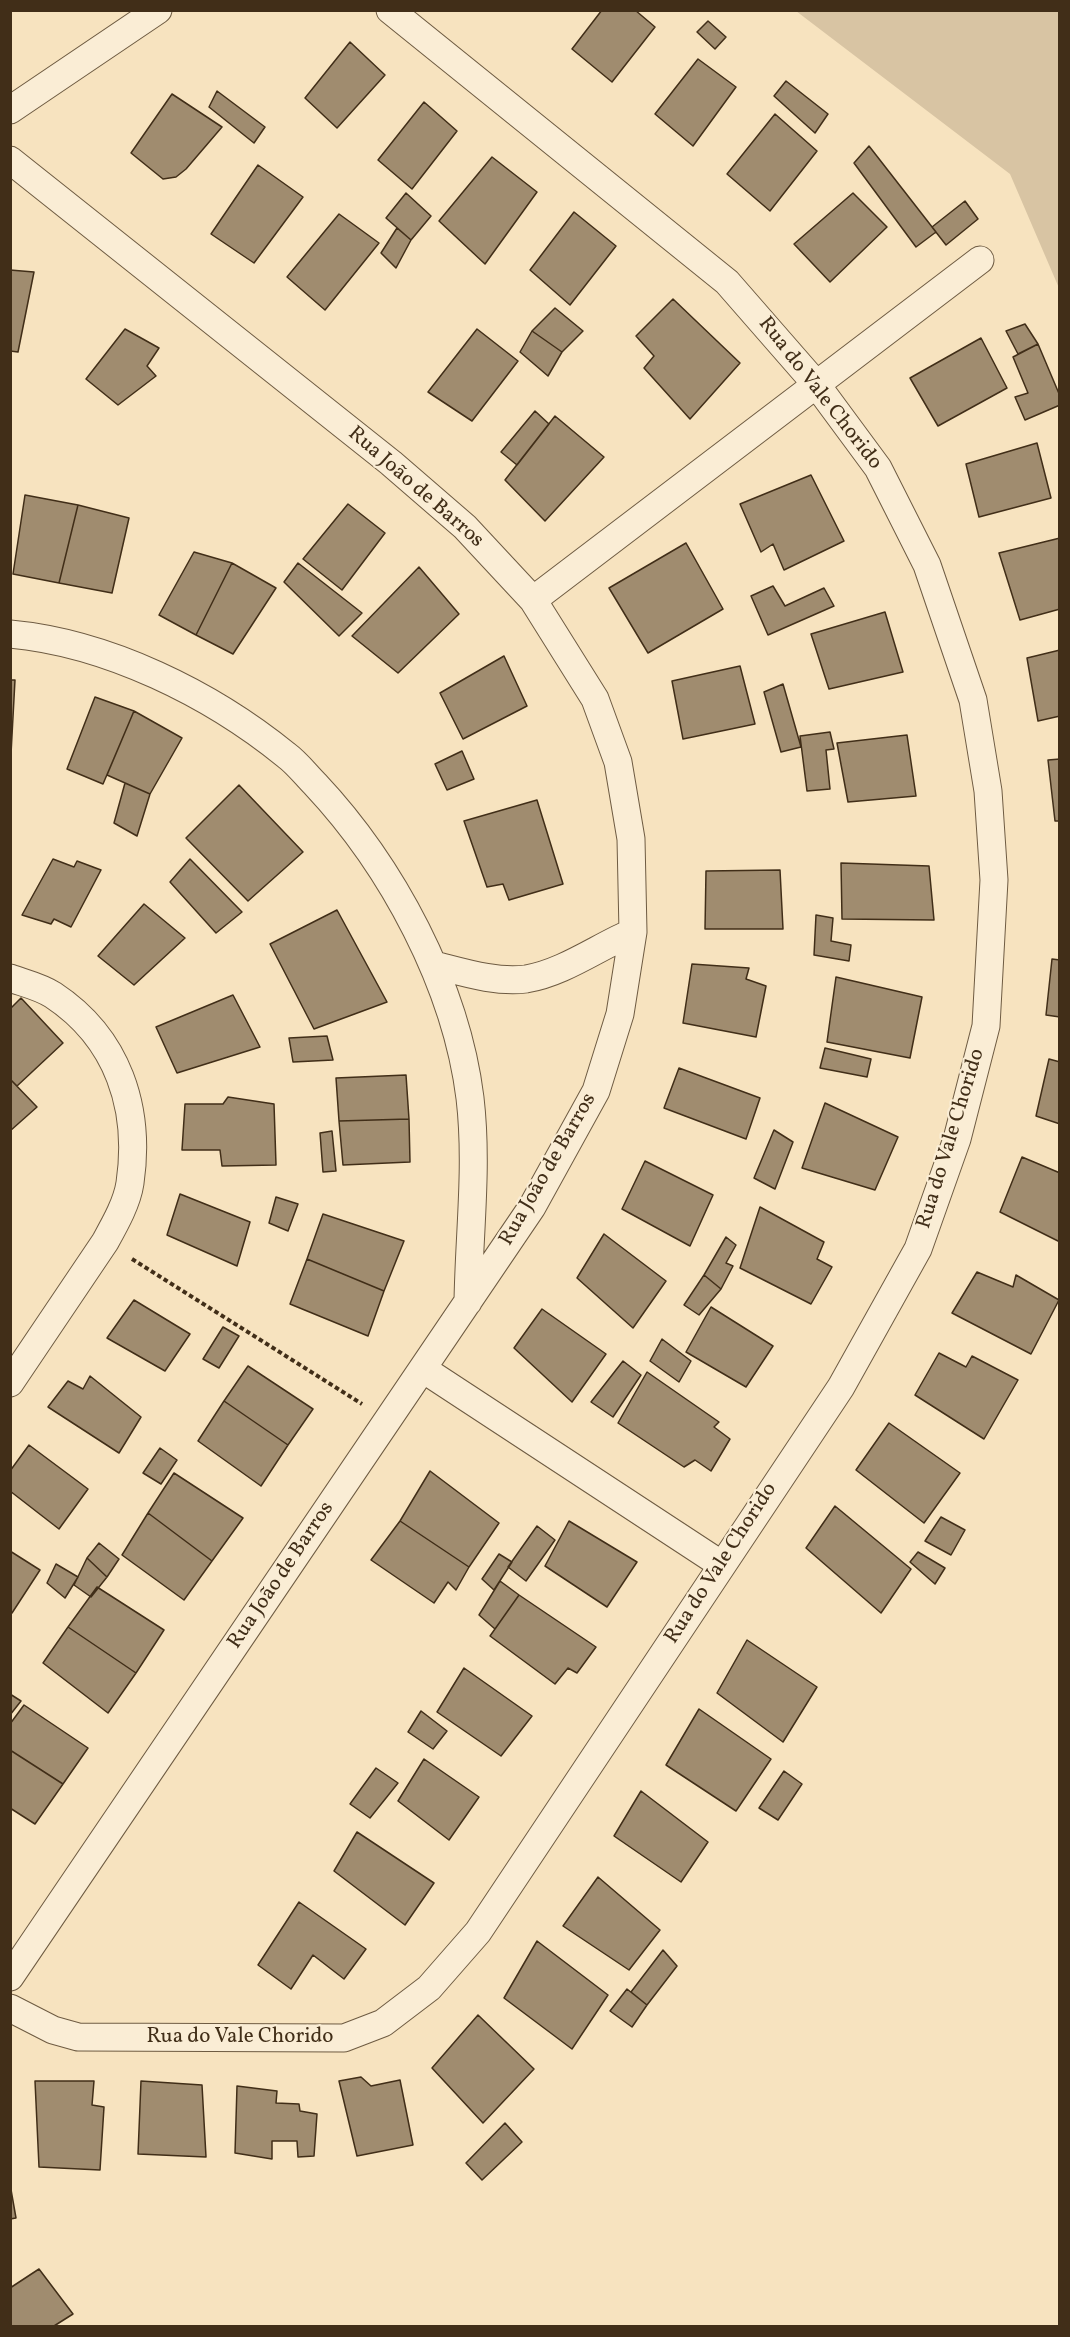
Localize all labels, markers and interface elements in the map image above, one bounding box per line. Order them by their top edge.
street label: Rua do Vale Chorido [751,313,887,475]
street label: Rua João de Barros [342,422,488,554]
street label: Rua do Vale Chorido [913,1046,991,1232]
street label: Rua João de Barros [495,1089,603,1251]
street label: Rua do Vale Chorido [661,1479,783,1649]
street label: Rua João de Barros [223,1498,341,1654]
street label: Rua do Vale Chorido [146,2025,334,2051]

